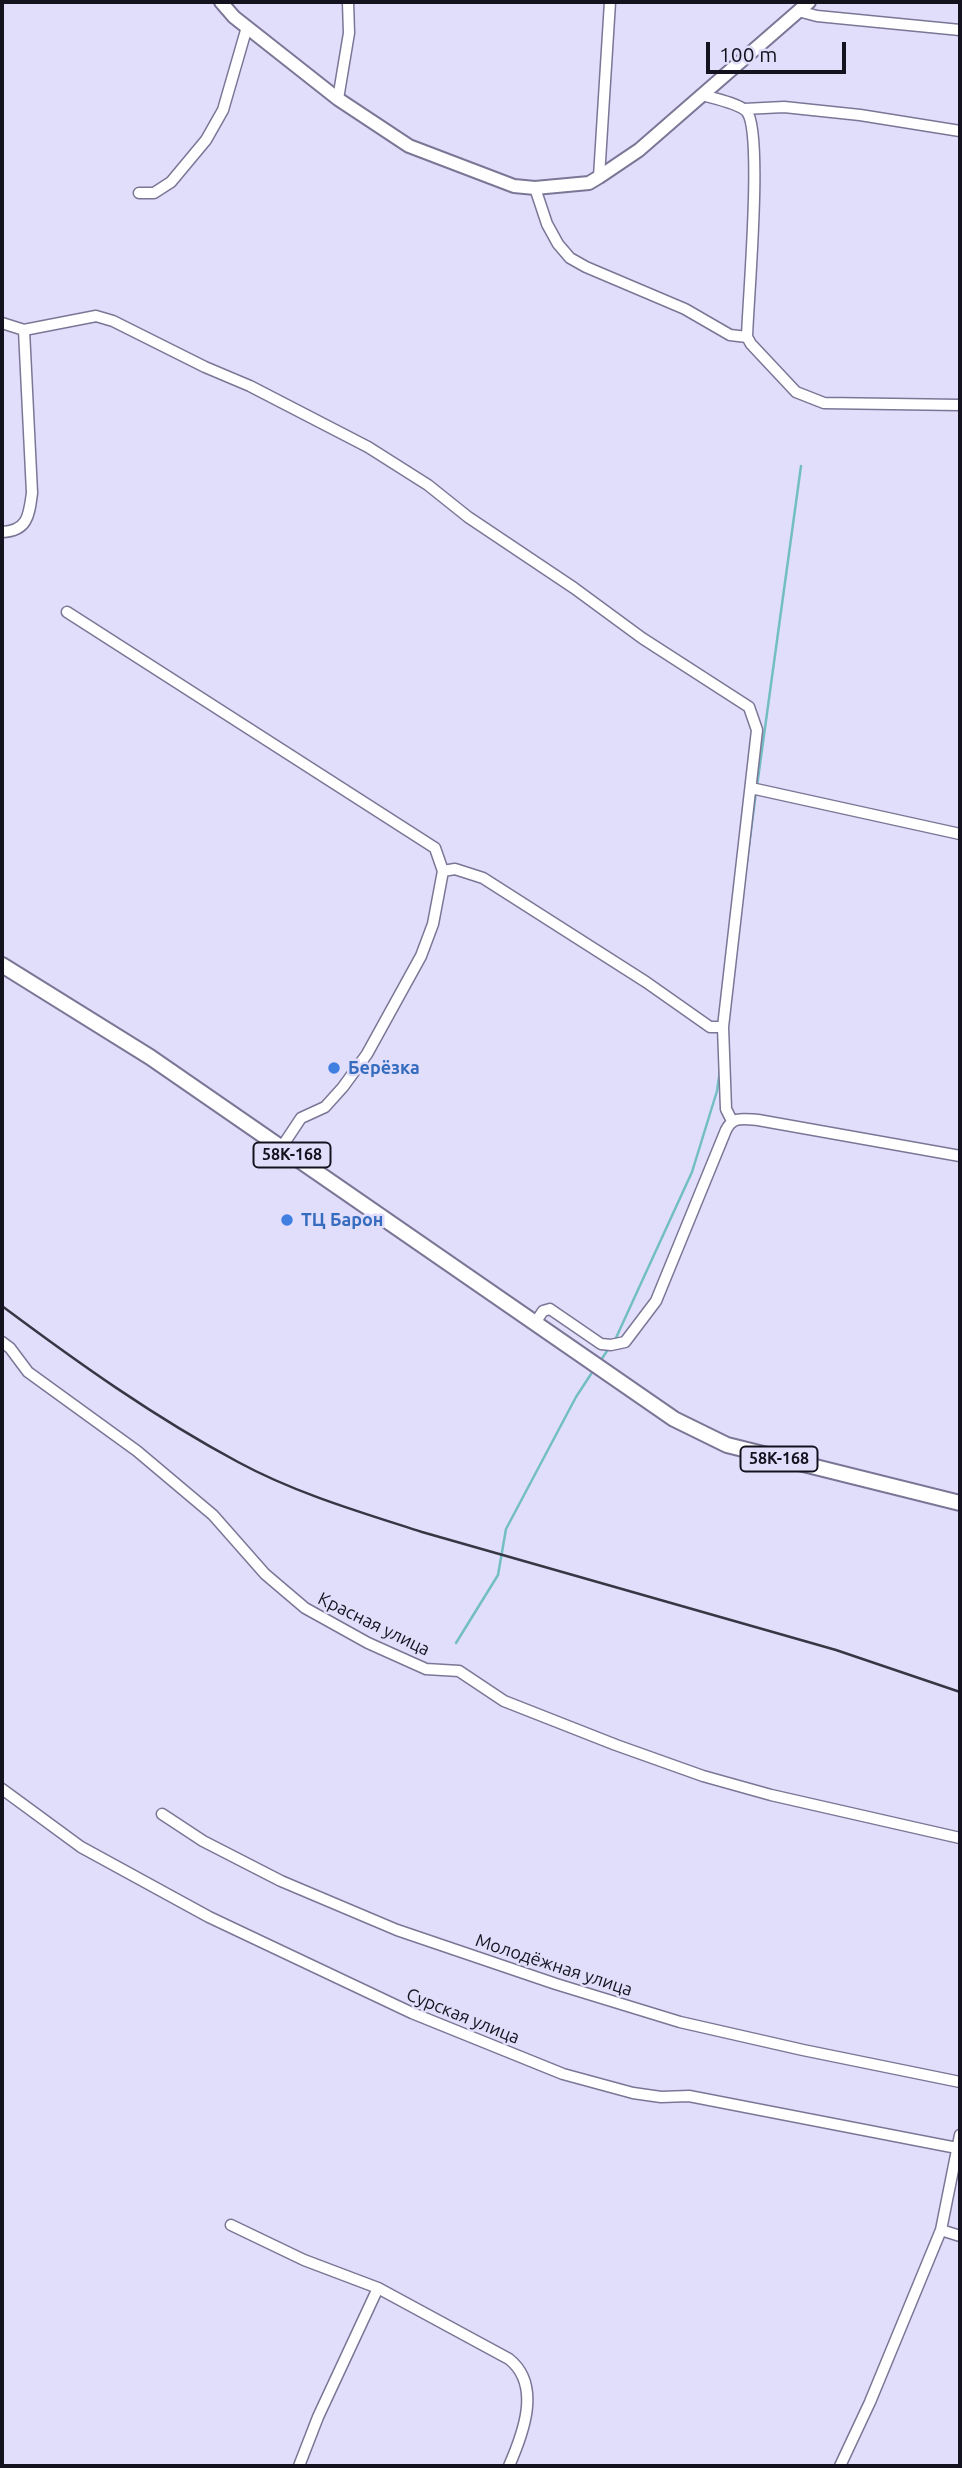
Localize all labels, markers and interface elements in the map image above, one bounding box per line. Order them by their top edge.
scale bar [710,28,850,72]
text: 100 m [719,42,777,66]
place label: Берёзка [348,1057,420,1079]
marker: Берёзка [326,1060,342,1076]
road number: 58К-168 [254,1142,330,1168]
place label: ТЦ Барон [301,1209,383,1231]
marker: ТЦ Барон [279,1212,295,1228]
road number: 58К-168 [740,1446,818,1471]
street label: Красная улица [314,1588,434,1660]
street label: Молодёжная улица [473,1929,635,2001]
street label: Сурская улица [403,1983,523,2049]

